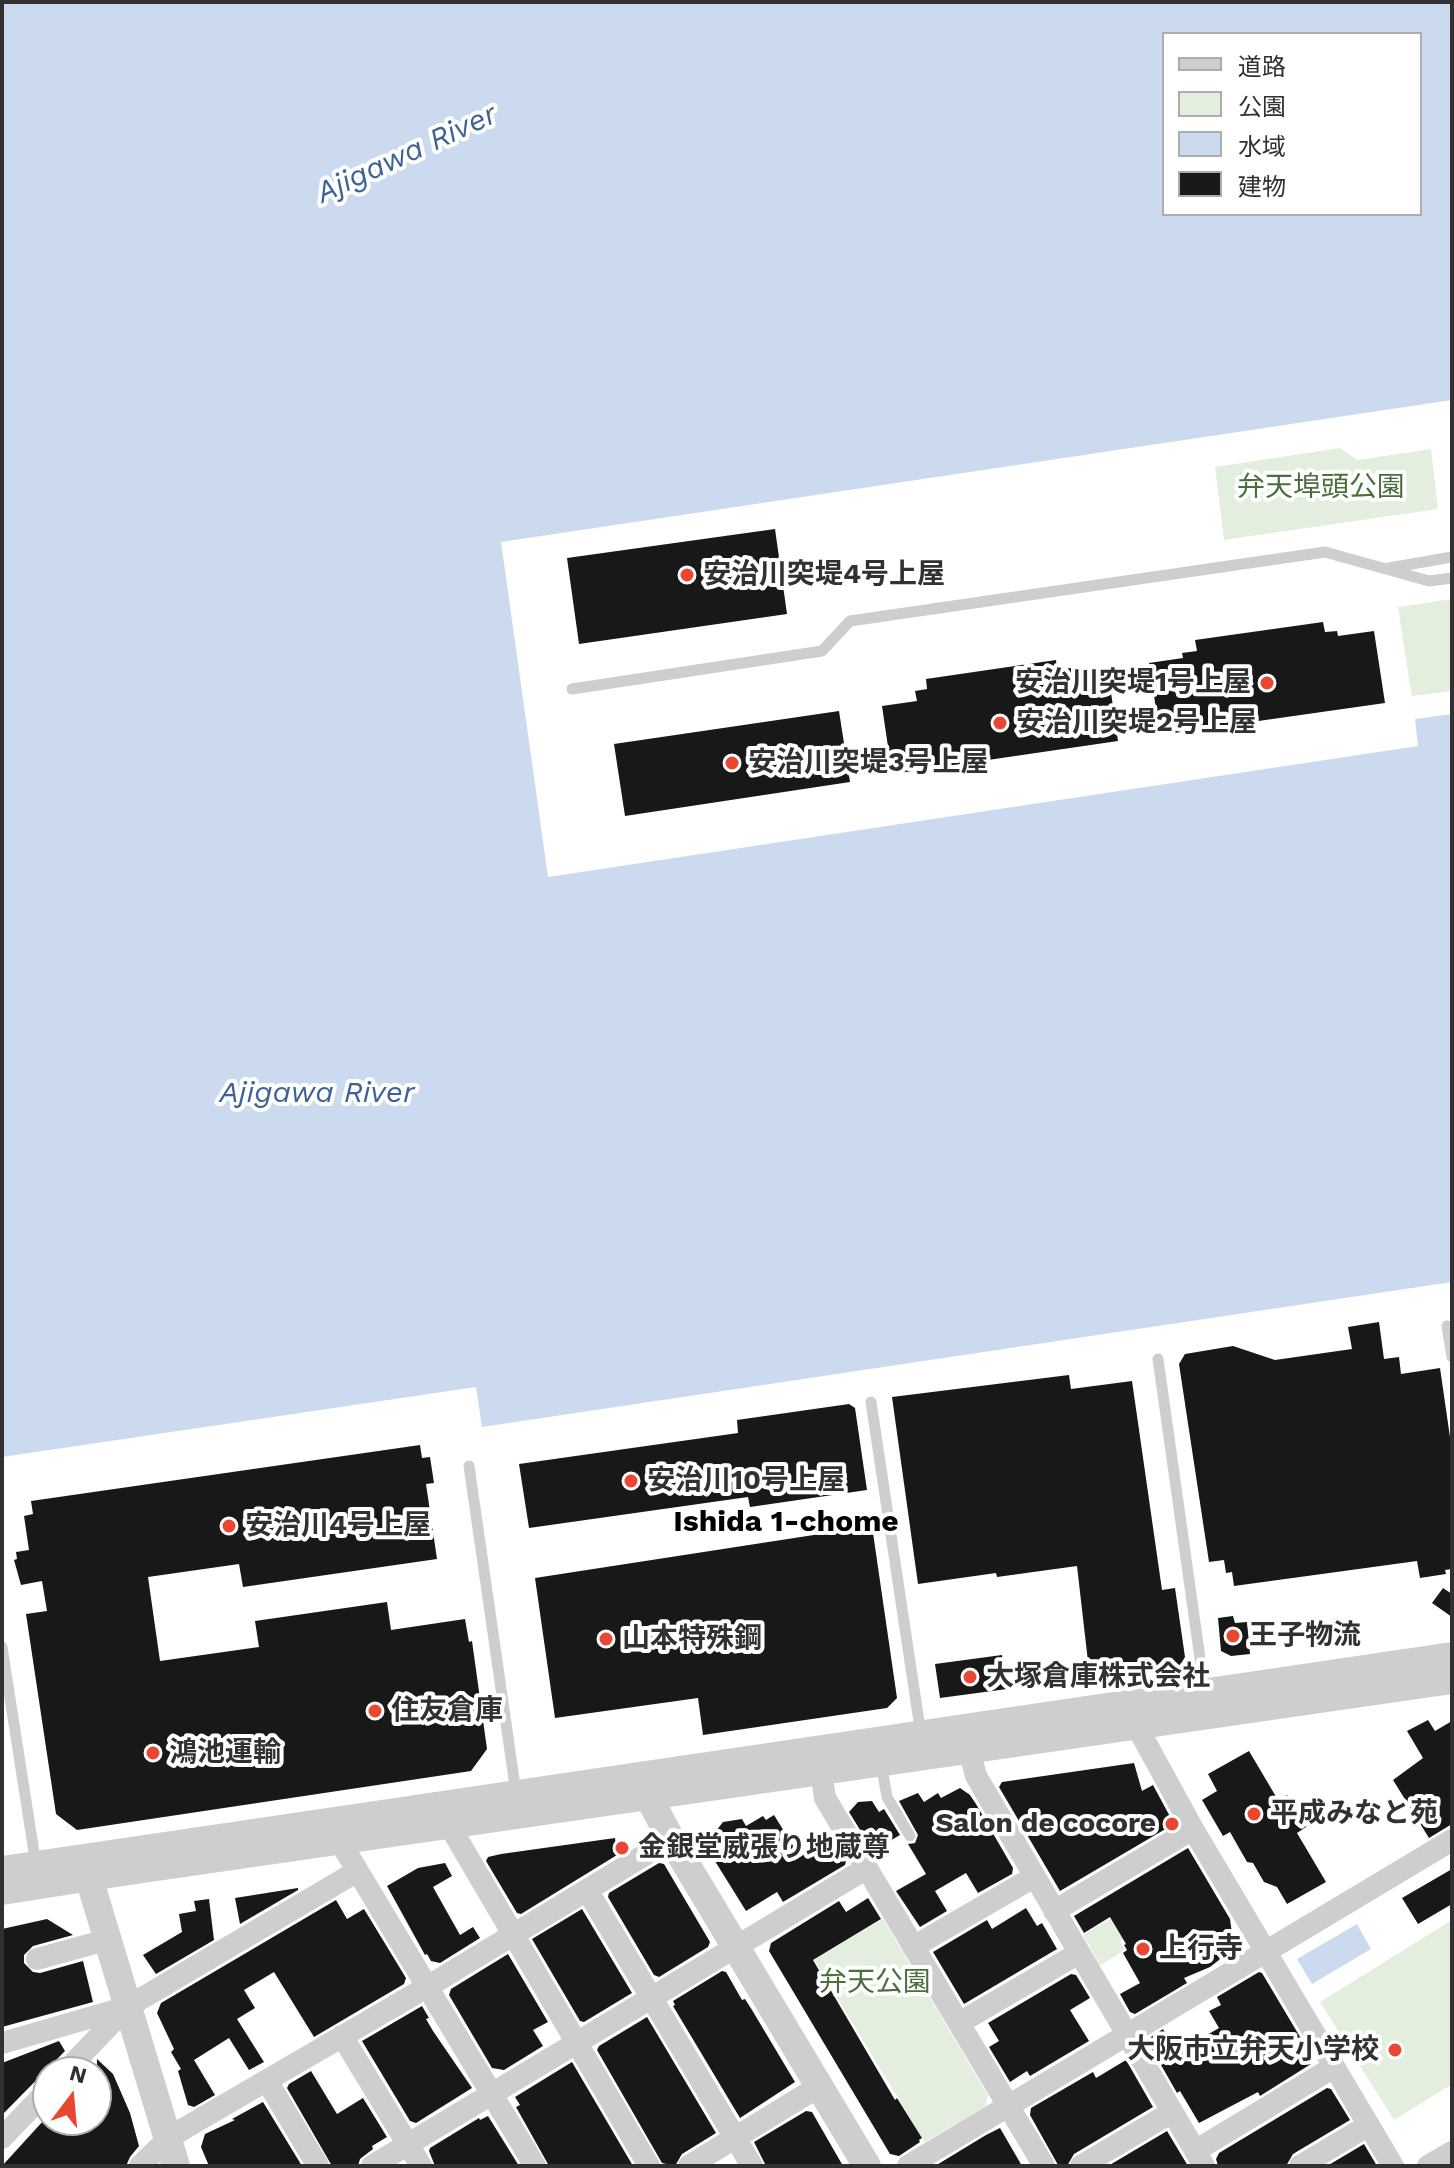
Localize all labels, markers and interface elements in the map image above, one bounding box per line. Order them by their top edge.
legend [1162,32,1422,216]
text: 道路 [1238,53,1286,81]
text: 公園 [1238,93,1286,121]
water label: Ajigawa River [311,96,503,212]
text: 水域 [1238,133,1286,161]
text: 建物 [1238,173,1286,201]
park label: 弁天埠頭公園 [1237,471,1405,505]
place label: 安治川突堤4号上屋 [703,558,945,592]
marker: 安治川突堤4号上屋 [678,566,696,584]
place label: 安治川突堤1号上屋 [1015,666,1251,700]
marker: 安治川突堤1号上屋 [1258,674,1276,692]
place label: 安治川突堤2号上屋 [1016,706,1257,740]
marker: 安治川突堤2号上屋 [991,714,1009,732]
place label: 安治川突堤3号上屋 [748,746,989,780]
marker: 安治川突堤3号上屋 [723,754,741,772]
water label: Ajigawa River [219,1075,415,1111]
place label: 安治川10号上屋 [647,1464,845,1498]
marker: 安治川10号上屋 [622,1472,640,1490]
district label: Ishida 1-chome [673,1504,899,1540]
place label: 安治川4号上屋 [245,1509,431,1543]
marker: 安治川4号上屋 [220,1517,238,1535]
place label: 王子物流 [1249,1619,1361,1653]
place label: 山本特殊鋼 [622,1622,762,1656]
marker: 王子物流 [1224,1627,1242,1645]
marker: 山本特殊鋼 [597,1630,615,1648]
place label: 大塚倉庫株式会社 [986,1660,1210,1694]
marker: 大塚倉庫株式会社 [961,1668,979,1686]
place label: 住友倉庫 [391,1694,503,1728]
marker: 住友倉庫 [366,1702,384,1720]
place label: 鴻池運輸 [169,1736,281,1770]
marker: 鴻池運輸 [144,1744,162,1762]
place label: 平成みなと苑 [1270,1797,1438,1831]
marker: 平成みなと苑 [1245,1805,1263,1823]
place label: Salon de cocore [935,1807,1156,1841]
marker: Salon de cocore [1163,1815,1181,1833]
place label: 金銀堂威張り地蔵尊 [638,1831,890,1865]
marker: 金銀堂威張り地蔵尊 [613,1839,631,1857]
place label: 上行寺 [1159,1932,1243,1966]
marker: 上行寺 [1134,1940,1152,1958]
park label: 弁天公園 [819,1966,931,2000]
place label: 大阪市立弁天小学校 [1127,2033,1379,2067]
marker: 大阪市立弁天小学校 [1386,2041,1404,2059]
north arrow [32,2056,112,2136]
text: N [67,2060,89,2089]

